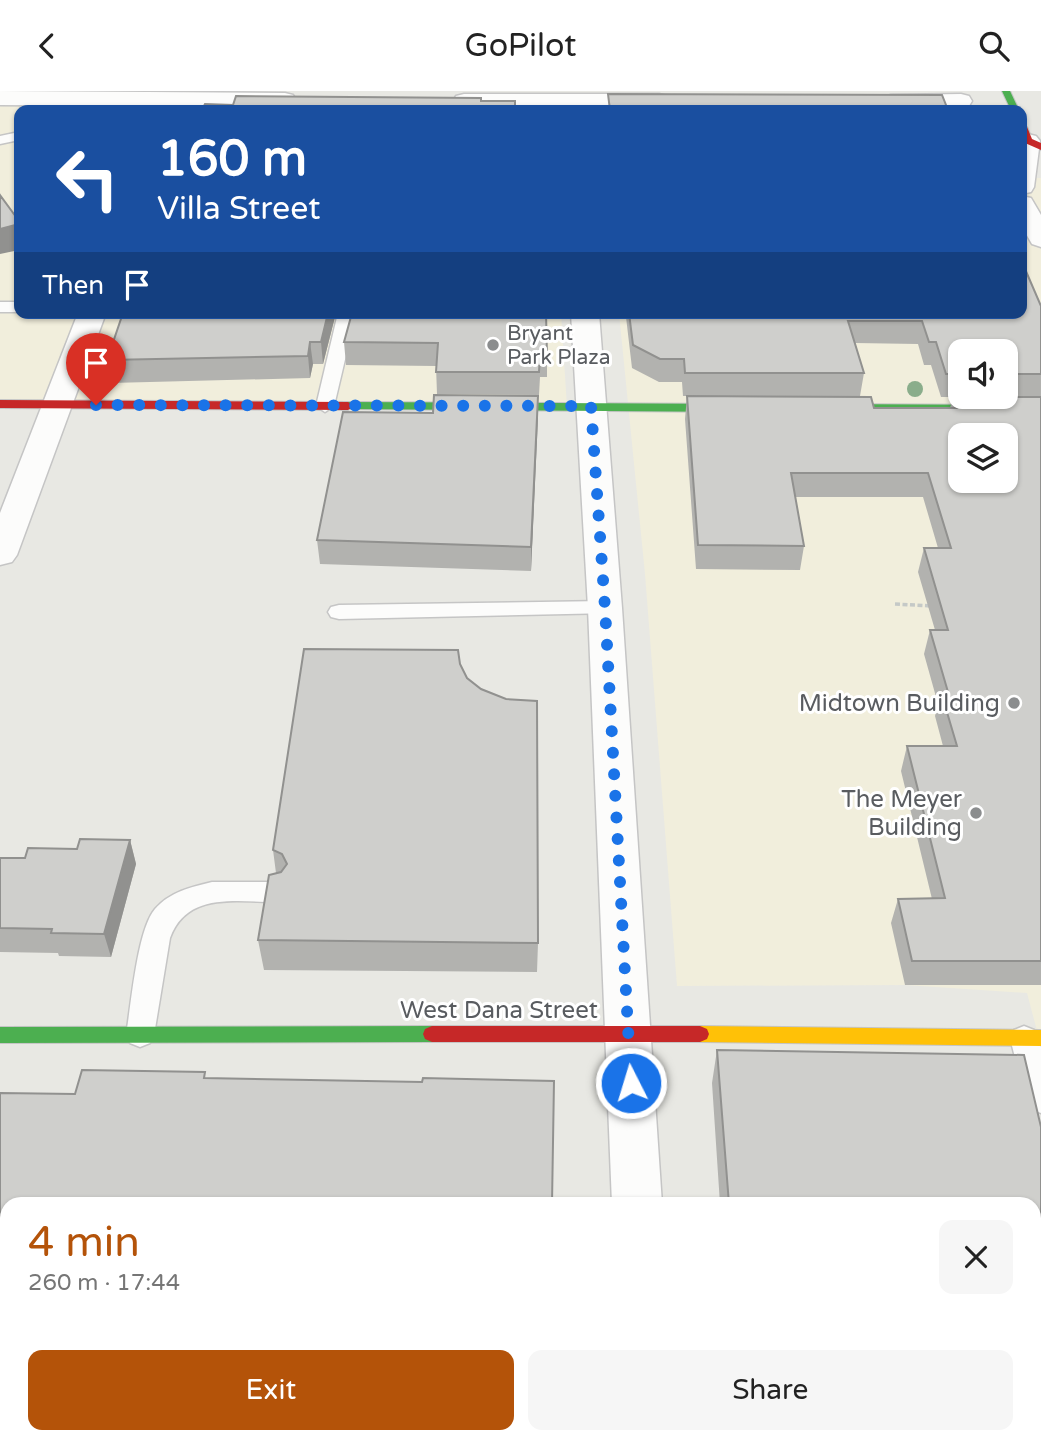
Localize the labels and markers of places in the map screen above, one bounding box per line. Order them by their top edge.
place label: Bryant Park Plaza [507,321,611,370]
pin [66,333,126,405]
marker: Bryant Park Plaza [485,337,501,353]
place label: Midtown Building [799,689,1000,718]
marker: Midtown Building [1006,695,1022,711]
place label: The Meyer Building [841,785,963,842]
marker: The Meyer Building [968,805,984,821]

